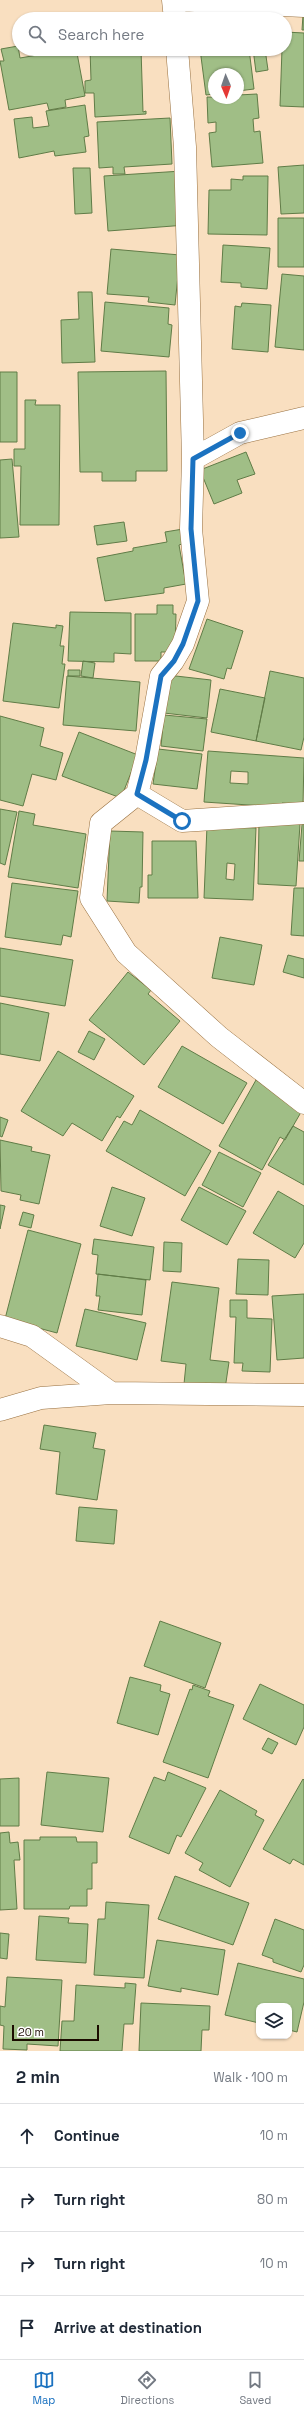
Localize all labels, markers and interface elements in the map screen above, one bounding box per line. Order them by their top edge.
search box [12,12,292,56]
icon: search [26,23,48,45]
text: Search here [58,25,144,44]
north arrow [208,68,244,104]
route end [231,424,249,442]
route start [173,812,191,830]
map controls [256,2003,292,2039]
button: layers [256,2003,292,2039]
scale bar [12,2023,99,2042]
text: 20 m [18,2025,44,2039]
text: 2 min [16,2066,60,2088]
text: Walk · 100 m [213,2069,288,2086]
icon: ahead [16,2125,38,2147]
text: Continue [54,2126,120,2145]
text: 10 m [260,2127,288,2144]
icon: right [16,2189,38,2211]
text: Turn right [54,2190,125,2209]
text: 80 m [257,2191,288,2208]
icon: right [16,2253,38,2275]
text: Turn right [54,2254,125,2273]
text: 10 m [260,2255,288,2272]
icon: arrive [16,2317,38,2339]
text: Arrive at destination [54,2318,202,2337]
tab: Map [33,2369,55,2407]
tab: Directions [120,2369,174,2407]
tab: Saved [239,2369,271,2407]

